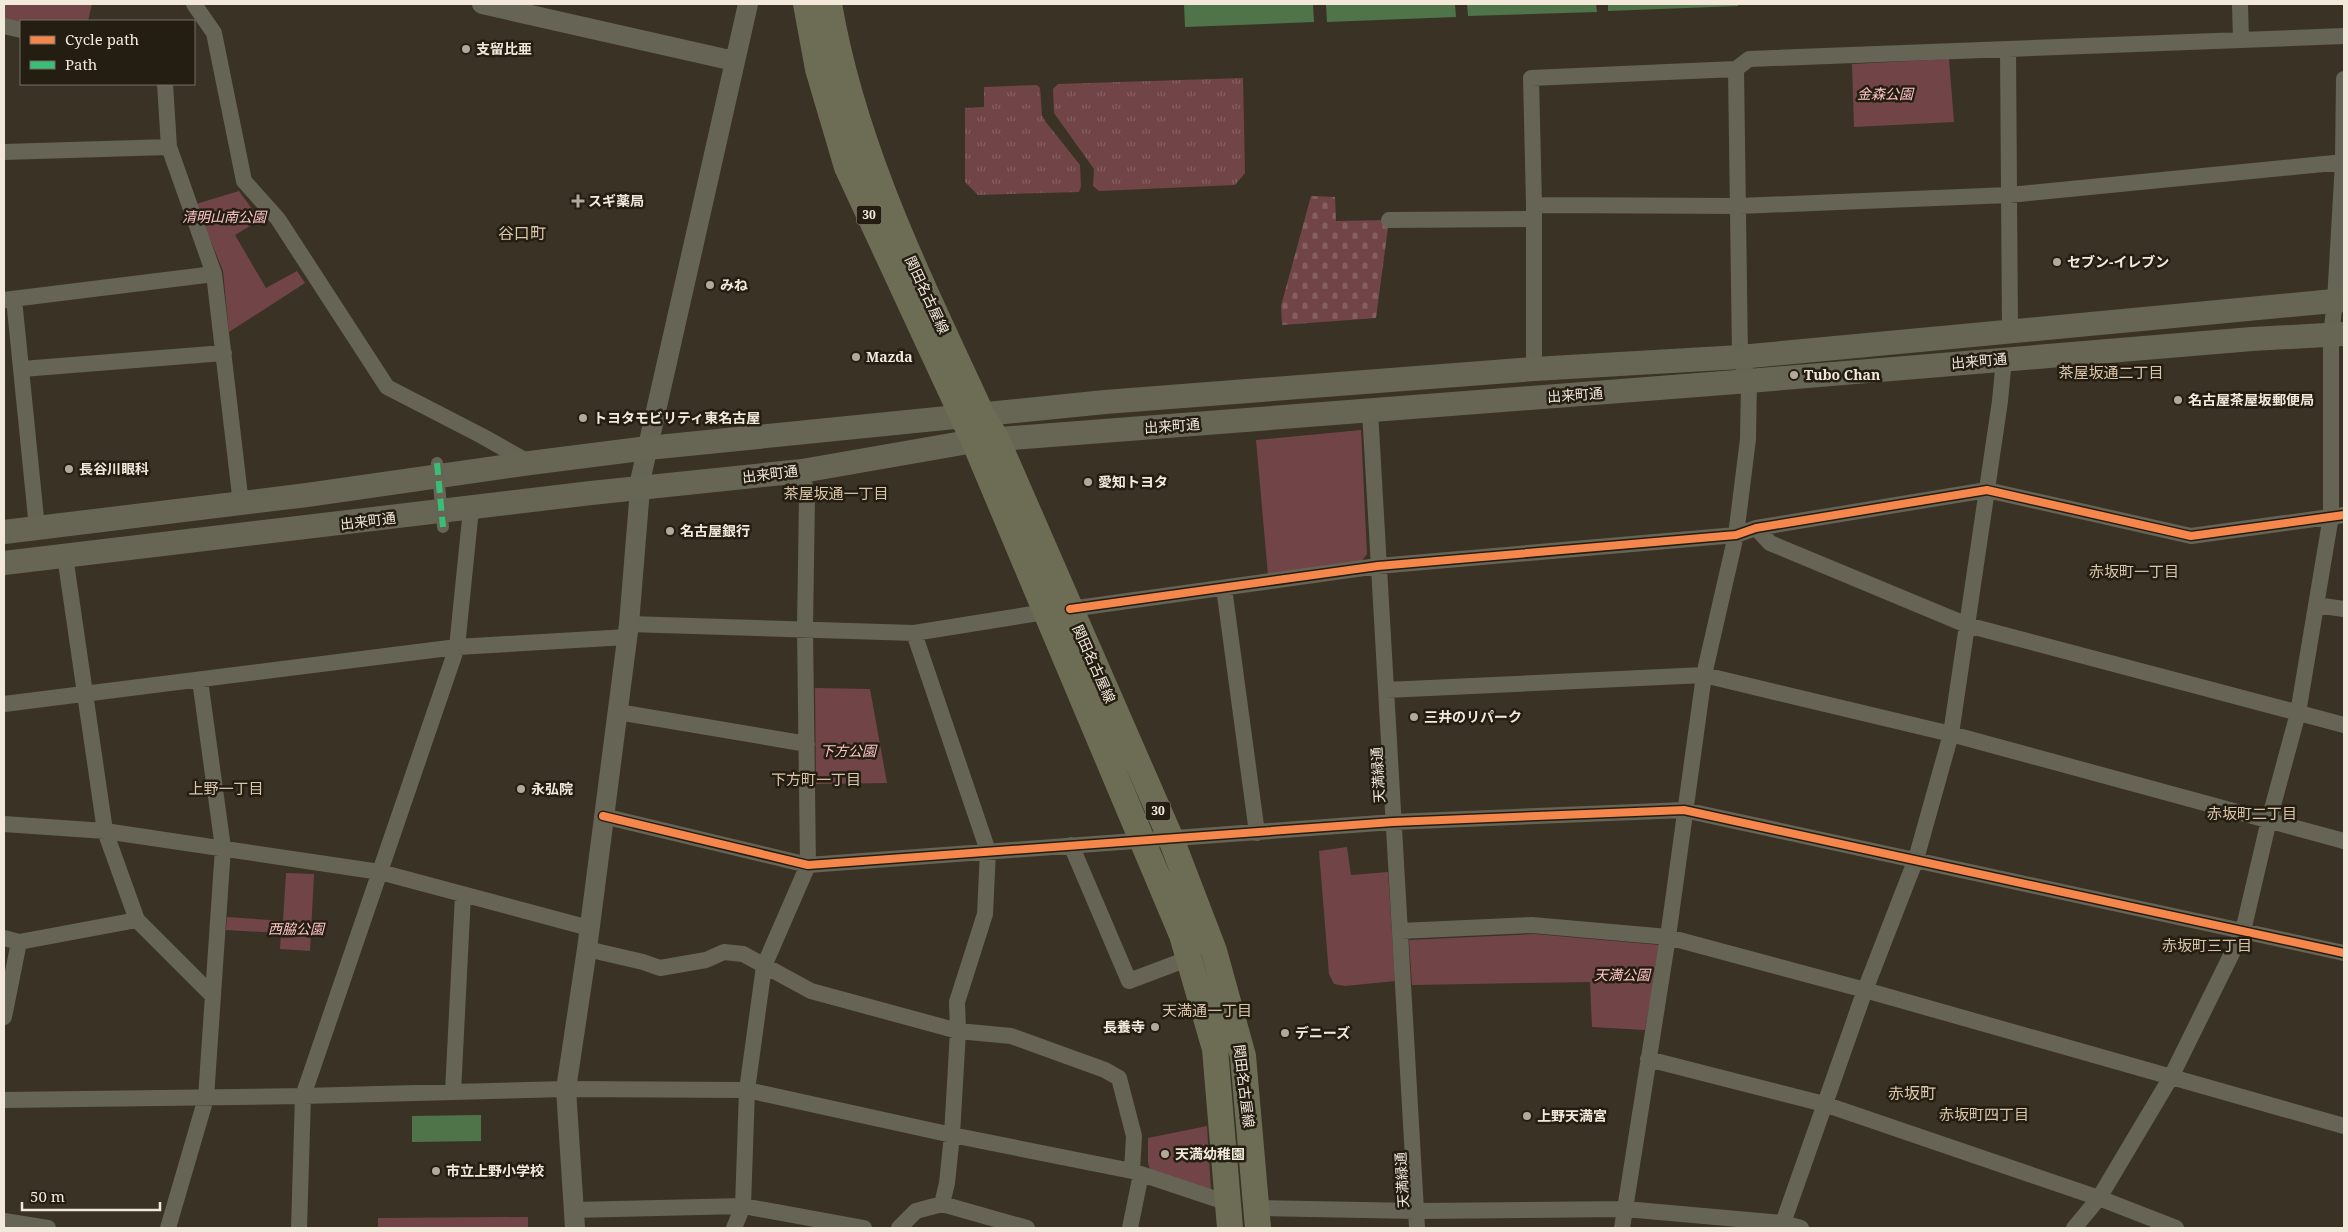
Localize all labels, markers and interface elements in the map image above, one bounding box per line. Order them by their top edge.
legend [20,20,195,85]
text: Cycle path [65,29,140,49]
place label: 支留比亜 [476,39,532,58]
marker: 支留比亜 [460,43,472,55]
text: Path [65,54,98,74]
park label: 金森公園 [1857,84,1915,103]
place label: スギ薬局 [588,191,644,210]
marker: スギ薬局 [572,195,584,207]
road number: 30 [856,206,882,224]
park label: 清明山南公園 [182,207,268,226]
district label: 谷口町 [498,222,546,244]
place label: セブン-イレブン [2067,252,2169,271]
street label: 関田名古屋線 [901,253,954,337]
marker: セブン-イレブン [2051,256,2063,268]
place label: みね [720,275,748,294]
marker: みね [704,279,716,291]
place label: Mazda [866,347,913,366]
street label: 出来町通 [1950,349,2008,372]
marker: Mazda [850,351,862,363]
district label: 茶屋坂通二丁目 [2058,362,2164,382]
place label: Tubo Chan [1804,365,1880,384]
marker: Tubo Chan [1788,369,1800,381]
street label: 出来町通 [1546,383,1604,406]
place label: 名古屋茶屋坂郵便局 [2188,390,2314,409]
marker: 名古屋茶屋坂郵便局 [2172,394,2184,406]
place label: トヨタモビリティ東名古屋 [593,408,760,427]
marker: トヨタモビリティ東名古屋 [577,412,589,424]
street label: 出来町通 [1143,414,1201,437]
place label: 長谷川眼科 [79,459,149,478]
street label: 出来町通 [741,461,799,486]
marker: 長谷川眼科 [63,463,75,475]
place label: 愛知トヨタ [1098,472,1168,491]
marker: 愛知トヨタ [1082,476,1094,488]
district label: 茶屋坂通一丁目 [783,483,889,503]
street label: 出来町通 [339,508,397,533]
place label: 名古屋銀行 [680,521,750,540]
marker: 名古屋銀行 [664,525,676,537]
district label: 赤坂町一丁目 [2089,561,2179,581]
street label: 関田名古屋線 [1069,622,1120,706]
place label: 三井のリパーク [1424,707,1522,726]
marker: 三井のリパーク [1408,711,1420,723]
park label: 下方公園 [820,741,878,760]
street label: 天満緑通 [1367,747,1388,803]
district label: 下方町一丁目 [771,769,861,789]
district label: 上野一丁目 [188,778,264,798]
place label: 永弘院 [531,779,573,798]
marker: 永弘院 [515,783,527,795]
road number: 30 [1146,801,1170,820]
district label: 赤坂町二丁目 [2207,803,2297,823]
park label: 西脇公園 [268,919,326,938]
district label: 赤坂町三丁目 [2162,935,2252,955]
park label: 天満公園 [1594,965,1652,984]
district label: 天満通一丁目 [1162,1000,1252,1020]
place label: 長養寺 [1103,1017,1145,1036]
marker: 長養寺 [1149,1021,1161,1033]
place label: デニーズ [1295,1023,1350,1042]
marker: デニーズ [1279,1027,1291,1039]
street label: 関田名古屋線 [1230,1043,1259,1129]
district label: 赤坂町 [1888,1082,1936,1104]
district label: 赤坂町四丁目 [1939,1104,2029,1124]
place label: 上野天満宮 [1537,1106,1607,1125]
marker: 上野天満宮 [1521,1110,1533,1122]
place label: 天満幼稚園 [1175,1144,1245,1163]
marker: 天満幼稚園 [1159,1148,1171,1160]
street label: 天満緑通 [1391,1152,1412,1208]
place label: 市立上野小学校 [446,1161,544,1180]
marker: 市立上野小学校 [430,1165,442,1177]
scale bar [22,1180,160,1212]
text: 50 m [30,1186,65,1206]

